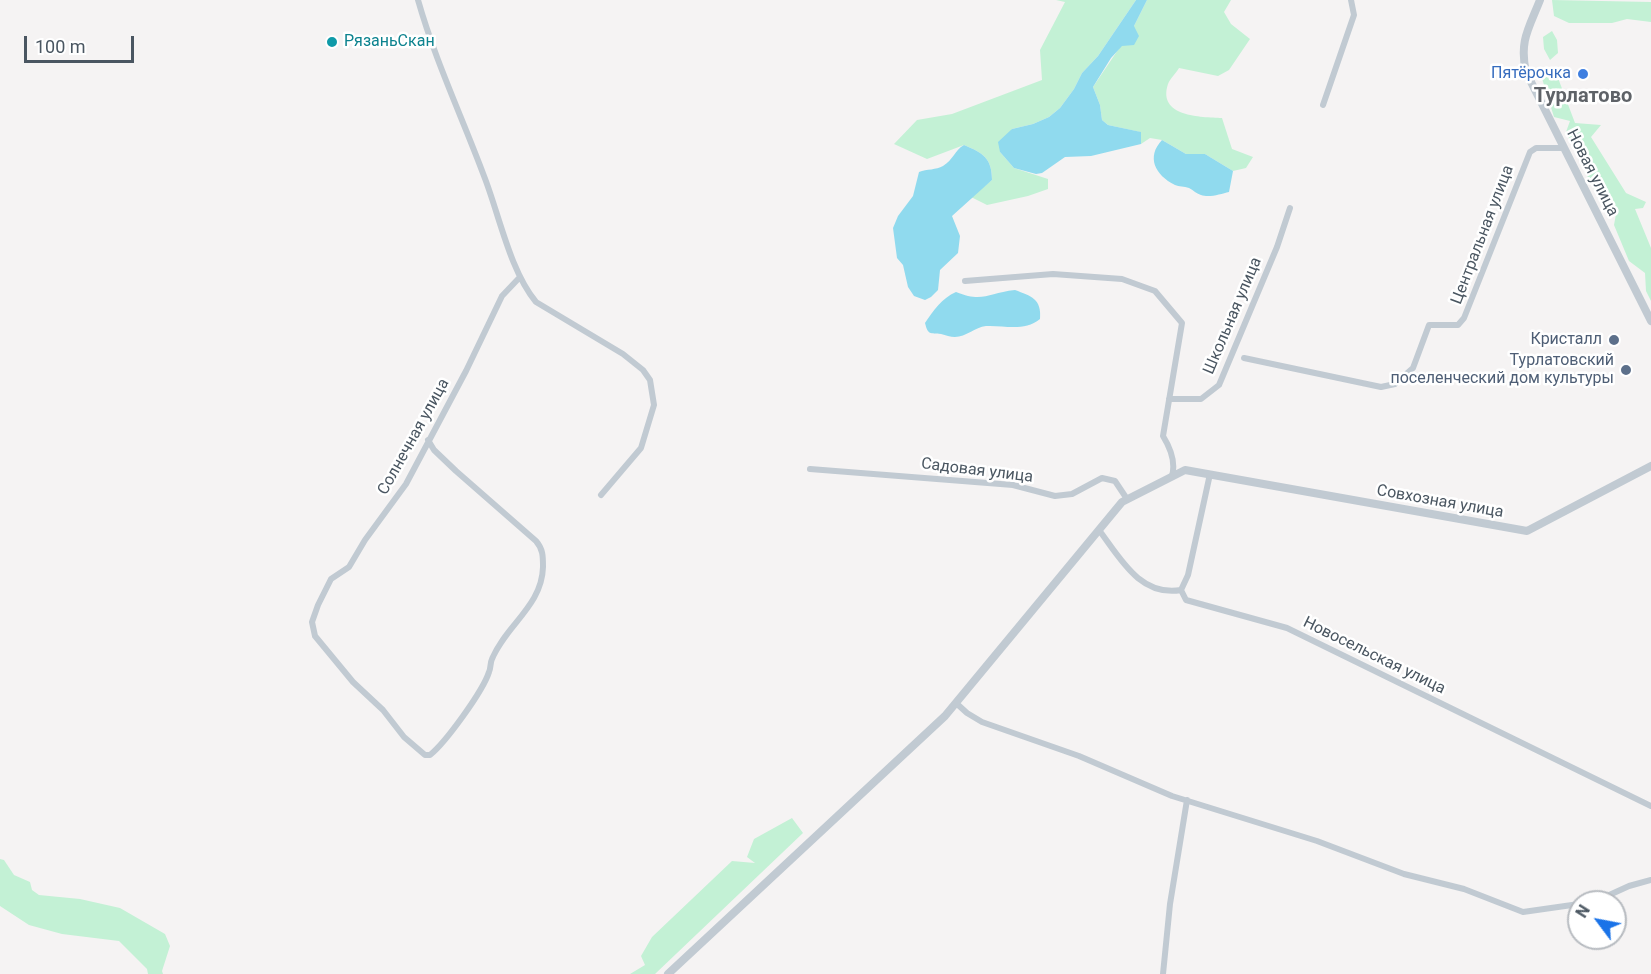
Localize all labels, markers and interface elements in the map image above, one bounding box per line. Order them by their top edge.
scale bar [27,24,136,62]
place label: РязаньСкан [344,32,435,52]
marker: РязаньСкан [325,35,339,49]
text: 100 m [35,36,86,57]
place label: Пятёрочка [1491,64,1571,84]
marker: Пятёрочка [1576,67,1590,81]
district label: Турлатово [1534,85,1632,109]
street label: Новая улица [1562,126,1622,220]
street label: Центральная улица [1448,163,1518,307]
street label: Школьная улица [1200,255,1266,377]
place label: Кристалл [1531,330,1602,350]
marker: Кристалл [1607,333,1621,347]
place label: Турлатовский поселенческий дом культуры [1391,351,1614,389]
marker: Турлатовский поселенческий дом культуры [1619,363,1633,377]
street label: Солнечная улица [374,376,454,498]
street label: Садовая улица [920,455,1034,487]
street label: Совхозная улица [1375,481,1505,523]
street label: Новосельская улица [1300,613,1448,699]
north arrow [1567,890,1627,950]
text: N [1572,901,1594,921]

